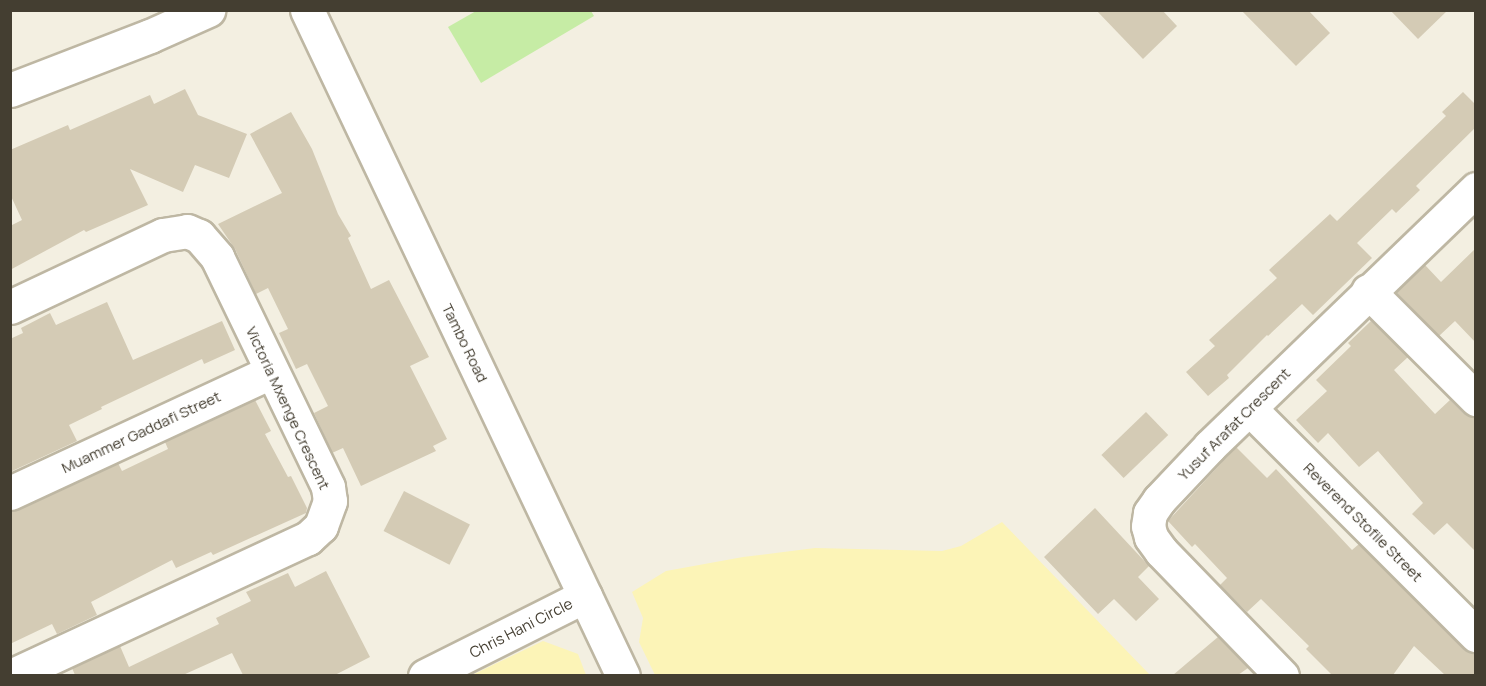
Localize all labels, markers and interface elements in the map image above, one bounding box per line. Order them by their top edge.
street label: Tambo Road [438,301,492,385]
street label: Victoria Mxenge Crescent [242,324,334,492]
street label: Yusuf Arafat Crescent [1174,364,1294,484]
street label: Muammer Gaddafi Street [59,387,223,477]
street label: Reverend Stofile Street [1300,459,1426,585]
street label: Chris Hani Circle [466,594,576,662]

